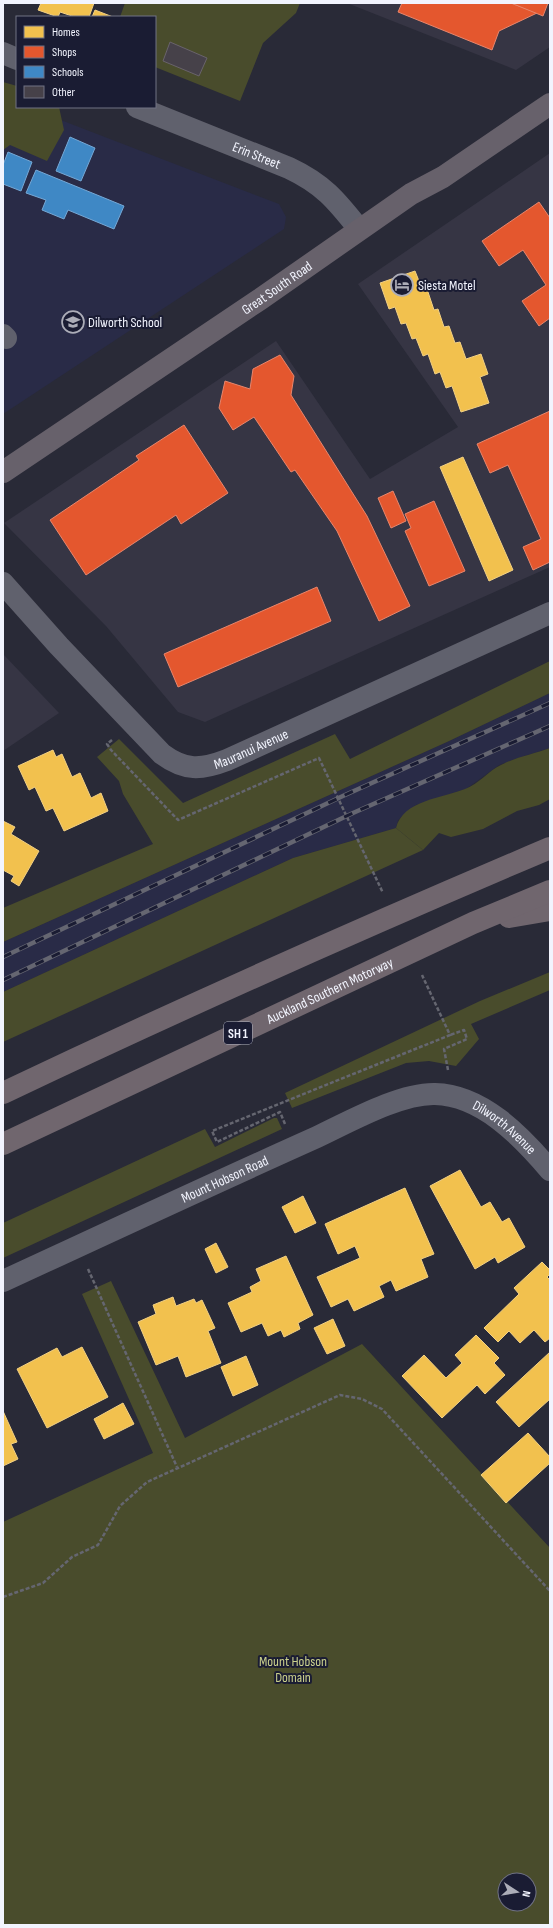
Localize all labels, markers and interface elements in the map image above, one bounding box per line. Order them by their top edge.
legend [16,16,156,108]
text: Homes [52,25,80,40]
text: Shops [52,45,77,60]
text: Schools [52,65,84,80]
text: Other [52,85,76,100]
street label: Erin Street [230,138,283,173]
street label: Great South Road [238,258,316,318]
hotel icon: Siesta Motel [389,272,415,298]
place label: Siesta Motel [418,277,476,294]
school or university icon: Dilworth School [60,309,86,335]
place label: Dilworth School [88,314,162,331]
street label: Mauranui Avenue [212,725,291,773]
street label: Auckland Southern Motorway [263,954,396,1028]
road number: SH 1 [224,1022,252,1044]
street label: Dilworth Avenue [470,1097,540,1158]
street label: Mount Hobson Road [179,1152,271,1207]
park label: Mount Hobson Domain [259,1653,327,1686]
north arrow [497,1872,537,1912]
text: N [519,1890,533,1898]

